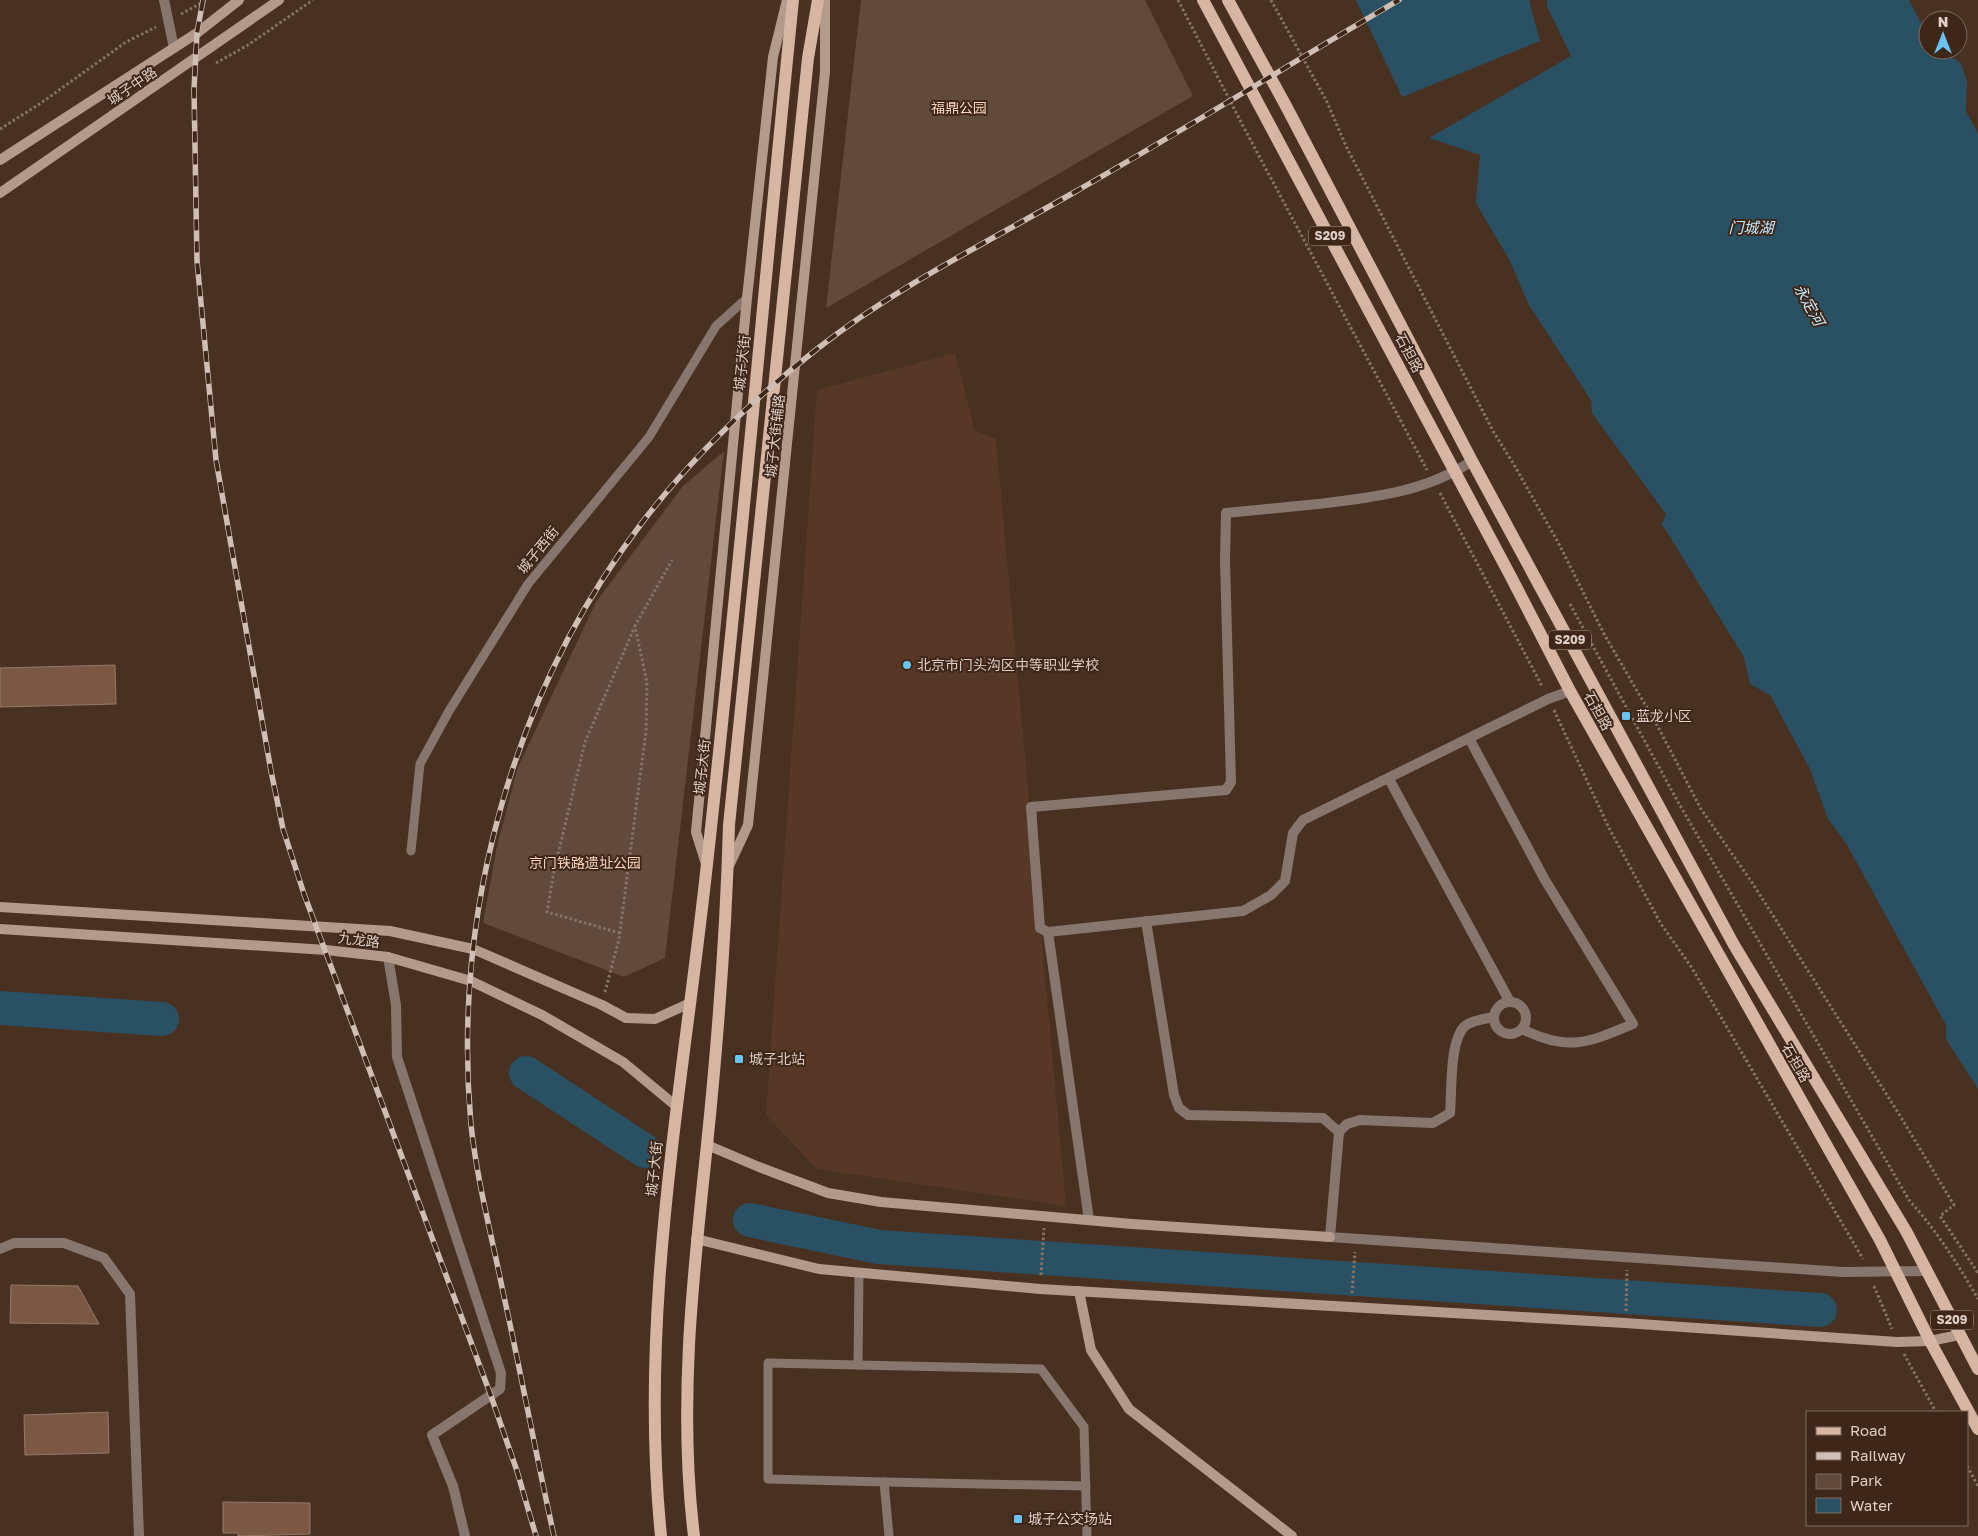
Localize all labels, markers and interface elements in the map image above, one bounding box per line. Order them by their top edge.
north arrow [1918,10,1968,60]
text: N [1938,13,1948,30]
street label: 城子中路 [104,63,160,108]
park label: 福鼎公园 [931,99,987,116]
water label: 门城湖 [1728,218,1775,236]
road number: S209 [1309,227,1351,246]
water label: 永定河 [1791,280,1830,331]
street label: 石担路 [1392,330,1427,375]
street label: 城子大街 [730,334,753,392]
street label: 城子大街辅路 [762,393,787,479]
street label: 城子西街 [513,523,562,577]
road number: S209 [1549,630,1591,650]
place label: 北京市门头沟区中等职业学校 [917,656,1099,673]
marker: 北京市门头沟区中等职业学校 [901,659,913,671]
street label: 石担路 [1581,688,1616,733]
place label: 蓝龙小区 [1636,707,1692,724]
marker: 蓝龙小区 [1620,710,1632,722]
street label: 城子大街 [690,738,713,796]
park label: 京门铁路遗址公园 [529,854,641,871]
street label: 九龙路 [337,929,381,950]
street label: 石担路 [1779,1040,1814,1085]
place label: 城子北站 [749,1050,805,1067]
marker: 城子北站 [733,1053,745,1065]
street label: 城子大街 [642,1140,665,1198]
road number: S209 [1931,1310,1973,1330]
legend [1806,1411,1968,1526]
text: Road [1850,1421,1887,1439]
text: Railway [1850,1446,1906,1464]
text: Park [1850,1471,1883,1489]
text: Water [1850,1496,1893,1514]
place label: 城子公交场站 [1028,1510,1112,1527]
marker: 城子公交场站 [1012,1513,1024,1525]

